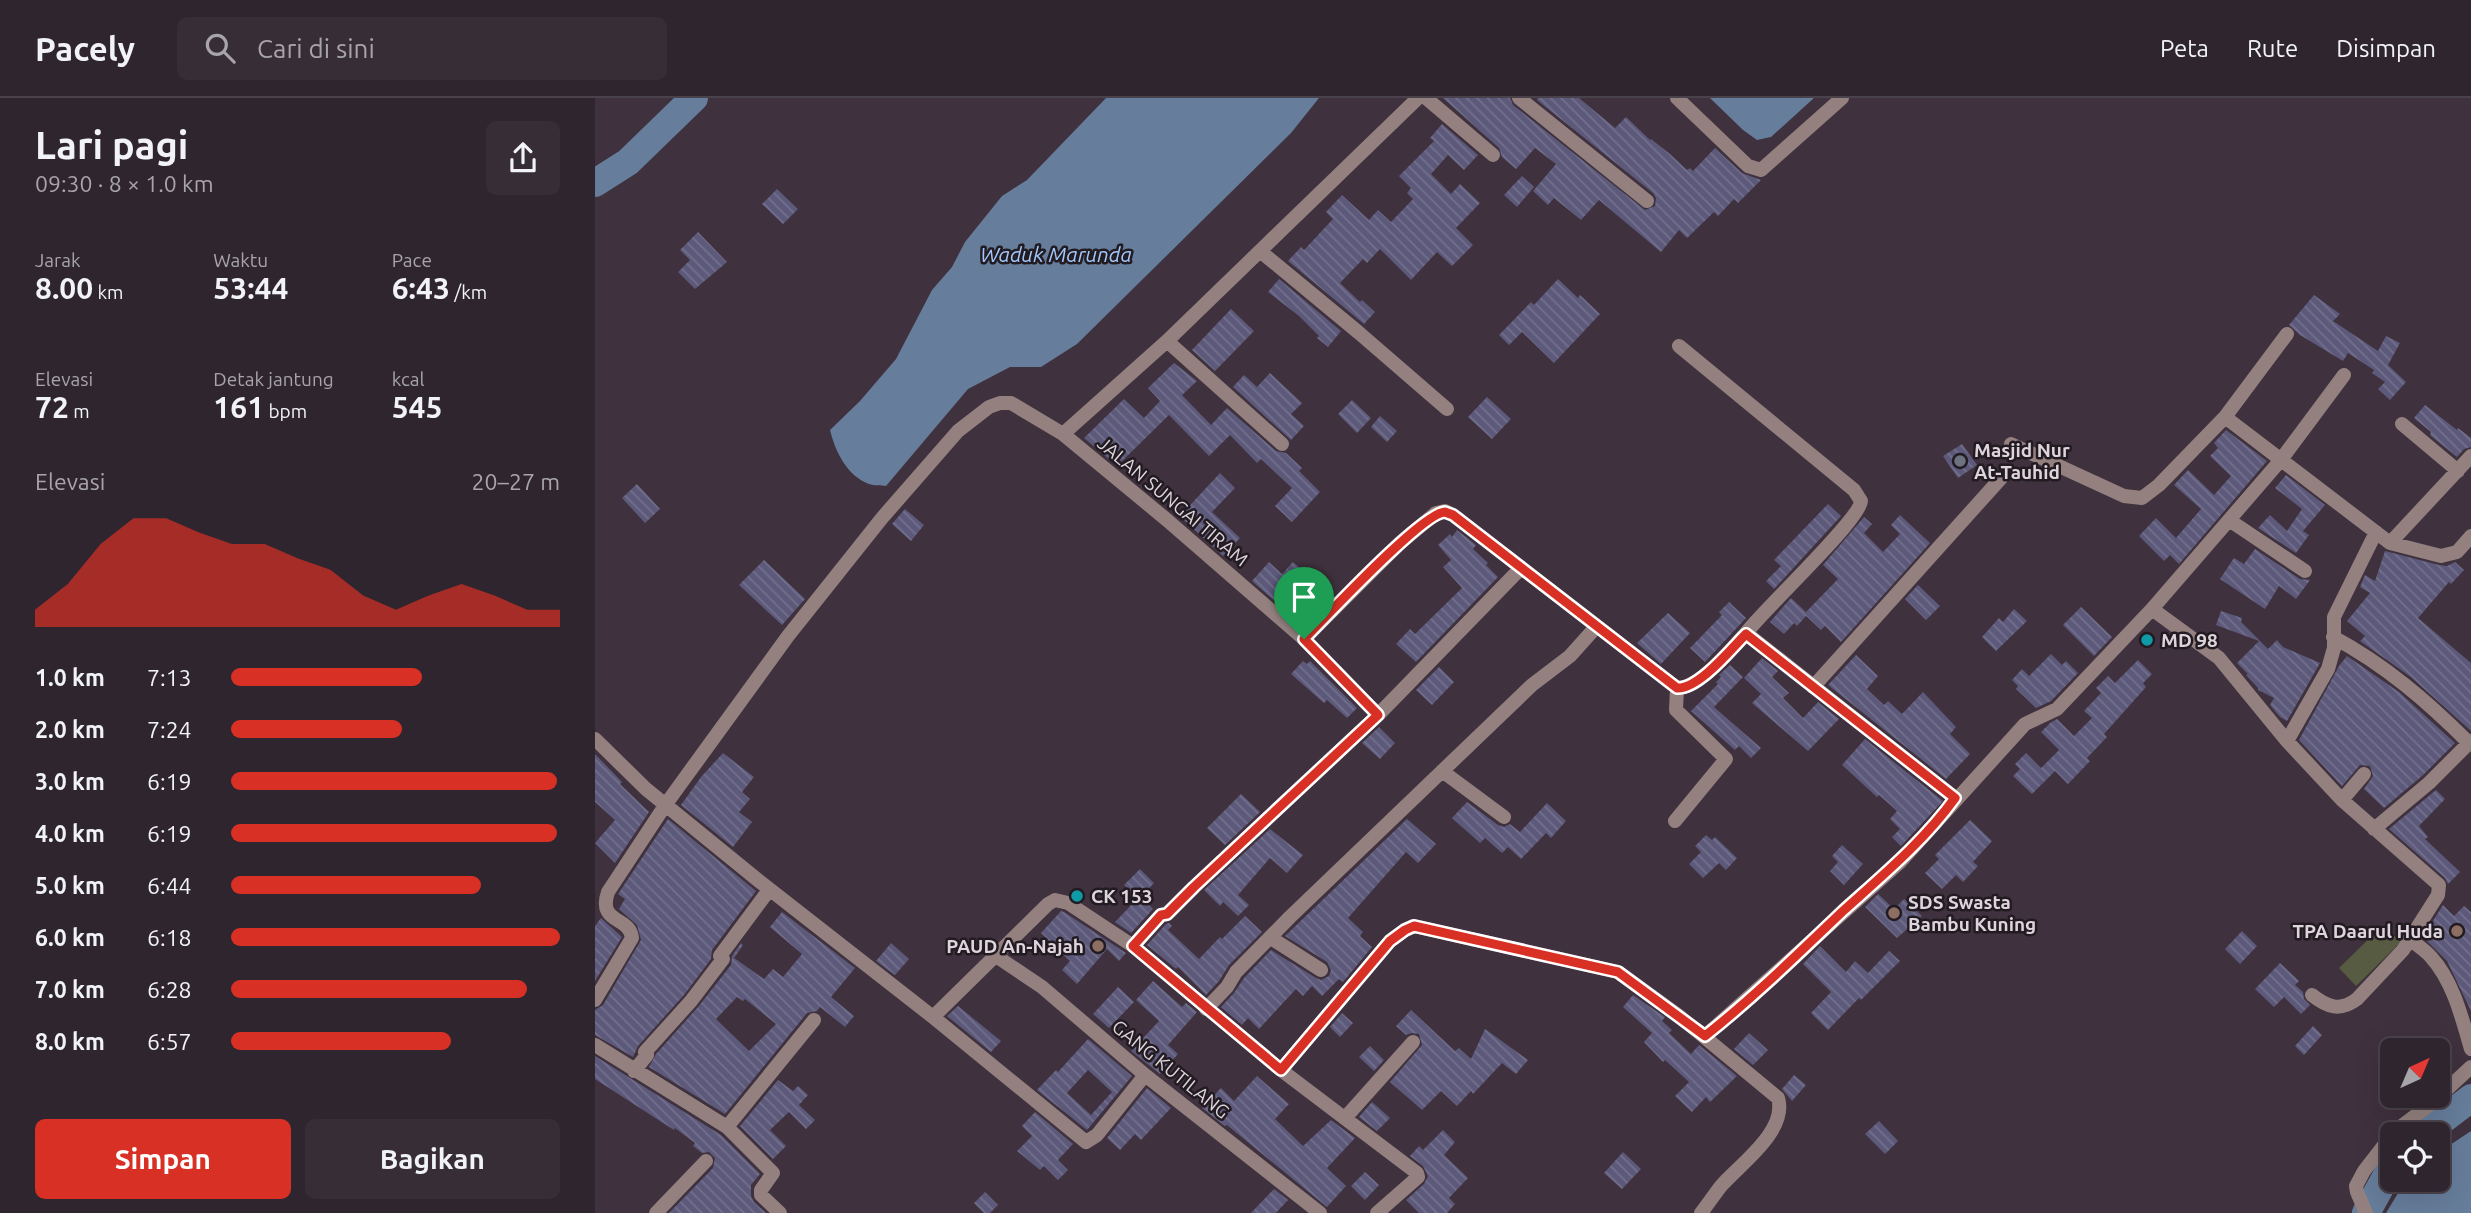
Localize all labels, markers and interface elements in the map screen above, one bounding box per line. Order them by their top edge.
search box [177,17,667,80]
icon: search [201,29,239,67]
text: Pacely [35,30,135,67]
text: Cari di sini [257,34,375,63]
text: Peta [2160,35,2209,62]
text: Rute [2247,35,2298,62]
text: Disimpan [2336,35,2436,62]
button: share [486,121,560,195]
text: Lari pagi [35,124,188,166]
text: 09:30 · 8 × 1.0 km [35,171,214,196]
water label: Waduk Marunda [980,242,1132,266]
text: Jarak [35,249,81,271]
text: Waktu [213,249,268,271]
text: Pace [392,249,432,271]
text: 8.00 [35,271,93,305]
text: 53:44 [213,271,288,305]
text: 6:43 [392,271,450,305]
text: km [93,281,123,303]
text: /km [450,281,487,303]
text: Elevasi [35,368,93,390]
text: Detak jantung [213,368,334,390]
text: kcal [392,368,424,390]
text: 72 [35,390,69,424]
text: 161 [213,390,264,424]
text: 545 [392,390,442,424]
text: m [69,400,90,422]
text: bpm [264,400,307,422]
street label: JALAN SUNGAI TIRAM [1093,432,1253,570]
place label: Masjid Nur At-Tauhid [1974,439,2070,483]
marker: Masjid Nur At-Tauhid [1952,453,1968,469]
text: Elevasi [35,469,105,494]
text: 20–27 m [472,469,560,494]
pin [1274,567,1334,639]
icon: arrive [1285,578,1323,616]
place label: MD 98 [2161,629,2218,651]
marker: MD 98 [2139,632,2155,648]
text: 1.0 km [35,665,105,690]
text: 7:13 [147,665,192,690]
text: 2.0 km [35,717,105,742]
text: 7:24 [147,717,192,742]
text: 3.0 km [35,769,105,794]
text: 6:19 [147,769,192,794]
text: 4.0 km [35,821,105,846]
text: 6:19 [147,821,192,846]
text: 5.0 km [35,873,105,898]
text: 6:44 [147,873,192,898]
place label: CK 153 [1091,885,1152,907]
marker: CK 153 [1069,888,1085,904]
place label: SDS Swasta Bambu Kuning [1908,891,2036,935]
marker: SDS Swasta Bambu Kuning [1886,905,1902,921]
place label: TPA Daarul Huda [2293,920,2443,942]
marker: TPA Daarul Huda [2449,923,2465,939]
text: 6.0 km [35,925,105,950]
text: 6:18 [147,925,192,950]
place label: PAUD An-Najah [946,935,1084,957]
marker: PAUD An-Najah [1090,938,1106,954]
text: 7.0 km [35,977,105,1002]
text: 6:28 [147,977,192,1002]
street label: GANG KUTILANG [1108,1015,1234,1123]
text: 8.0 km [35,1029,105,1054]
text: 6:57 [147,1029,192,1054]
north arrow [2380,1038,2450,1108]
map controls [2380,1038,2450,1192]
button: Simpan [35,1119,291,1199]
button: Bagikan [305,1119,560,1199]
button: locate [2380,1122,2450,1192]

